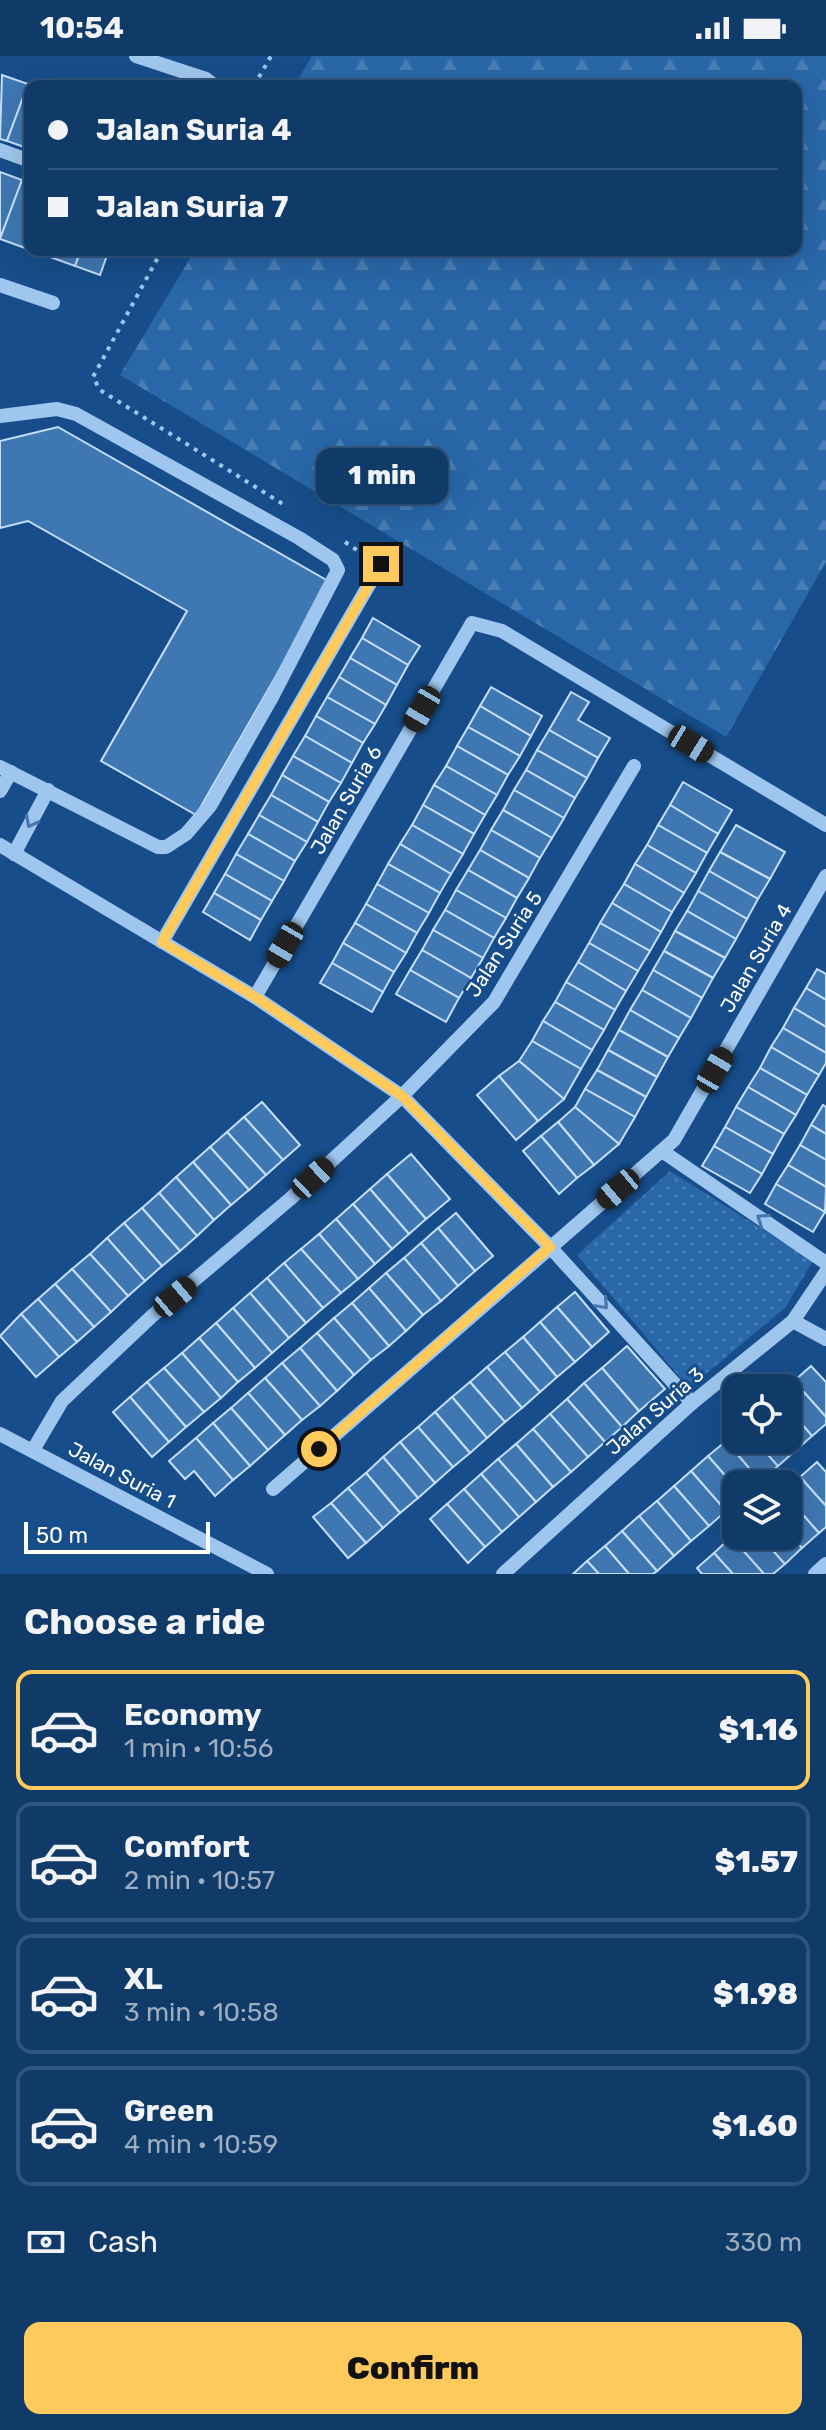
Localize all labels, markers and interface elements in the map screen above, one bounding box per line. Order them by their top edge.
text: 10:54 [40,10,124,46]
text: Jalan Suria 4 [96,112,292,148]
text: Jalan Suria 7 [96,189,288,225]
callout: 1 min [315,448,447,504]
text: 1 min [348,460,416,491]
route end [363,546,399,582]
car [400,682,444,736]
car [664,721,718,767]
street label: Jalan Suria 6 [305,741,387,859]
one-way arrow [25,813,40,828]
street label: Jalan Suria 5 [461,887,547,1001]
street label: Jalan Suria 4 [715,899,797,1017]
car [263,918,307,972]
car [693,1043,737,1097]
car [287,1153,339,1203]
car [592,1164,644,1214]
one-way arrow [756,1214,770,1229]
car [149,1272,201,1322]
one-way arrow [593,1295,607,1310]
street label: Jalan Suria 3 [601,1362,709,1460]
map controls [722,1374,802,1550]
button: locate [722,1374,802,1454]
route start [301,1431,337,1467]
street label: Jalan Suria 1 [64,1437,180,1513]
button: layers [722,1470,802,1550]
scale bar [24,1518,210,1554]
text: 50 m [36,1522,88,1549]
text: Choose a ride [24,1600,265,1643]
icon: car [28,1694,100,1766]
text: Economy [124,1697,262,1733]
text: $1.16 [719,1712,798,1748]
text: 1 min · 10:56 [124,1733,273,1764]
icon: car [28,1826,100,1898]
text: Comfort [124,1829,250,1865]
text: $1.57 [715,1844,798,1880]
text: 2 min · 10:57 [124,1865,275,1896]
icon: car [28,1958,100,2030]
text: XL [124,1961,163,1997]
text: $1.98 [713,1976,798,2012]
text: 3 min · 10:58 [124,1997,279,2028]
icon: car [28,2090,100,2162]
text: Green [124,2093,214,2129]
text: $1.60 [712,2108,798,2144]
text: 4 min · 10:59 [124,2129,278,2160]
icon: cash [24,2220,68,2264]
text: Cash [88,2224,158,2260]
text: 330 m [725,2227,802,2258]
button: Confirm [24,2322,802,2414]

